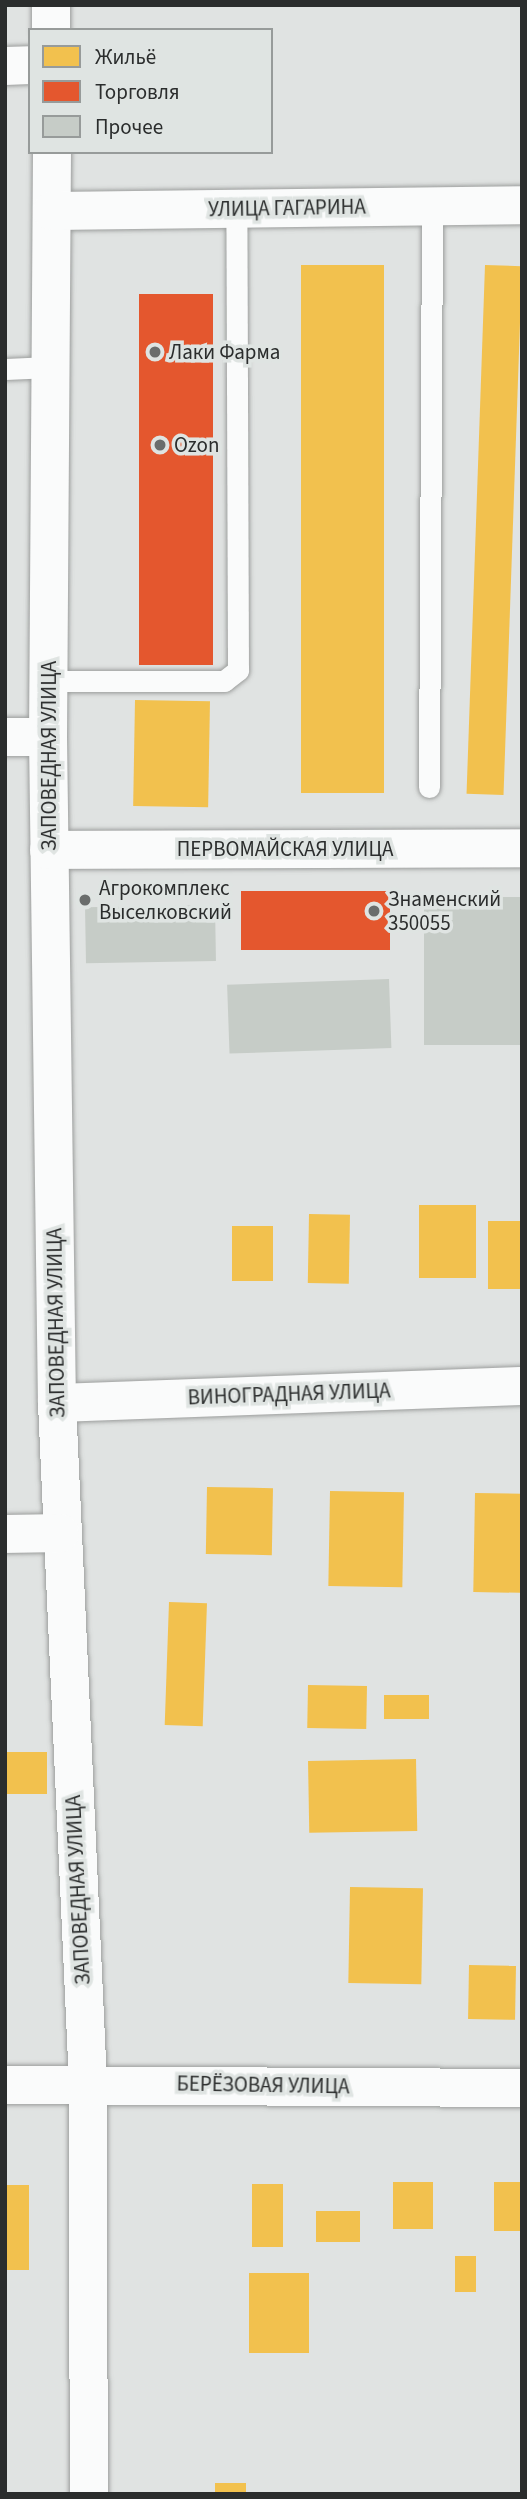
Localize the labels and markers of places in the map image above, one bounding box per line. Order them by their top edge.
place label: Лаки Фарма [169,339,280,365]
marker: Лаки Фарма [147,344,163,360]
place label: Ozon [174,432,219,458]
marker: Ozon [152,437,168,453]
place label: Агрокомплекс Выселковский [99,875,232,925]
place label: Знаменский 350055 [388,886,501,936]
marker: Агрокомплекс Выселковский [77,892,93,908]
marker: Знаменский 350055 [366,903,382,919]

